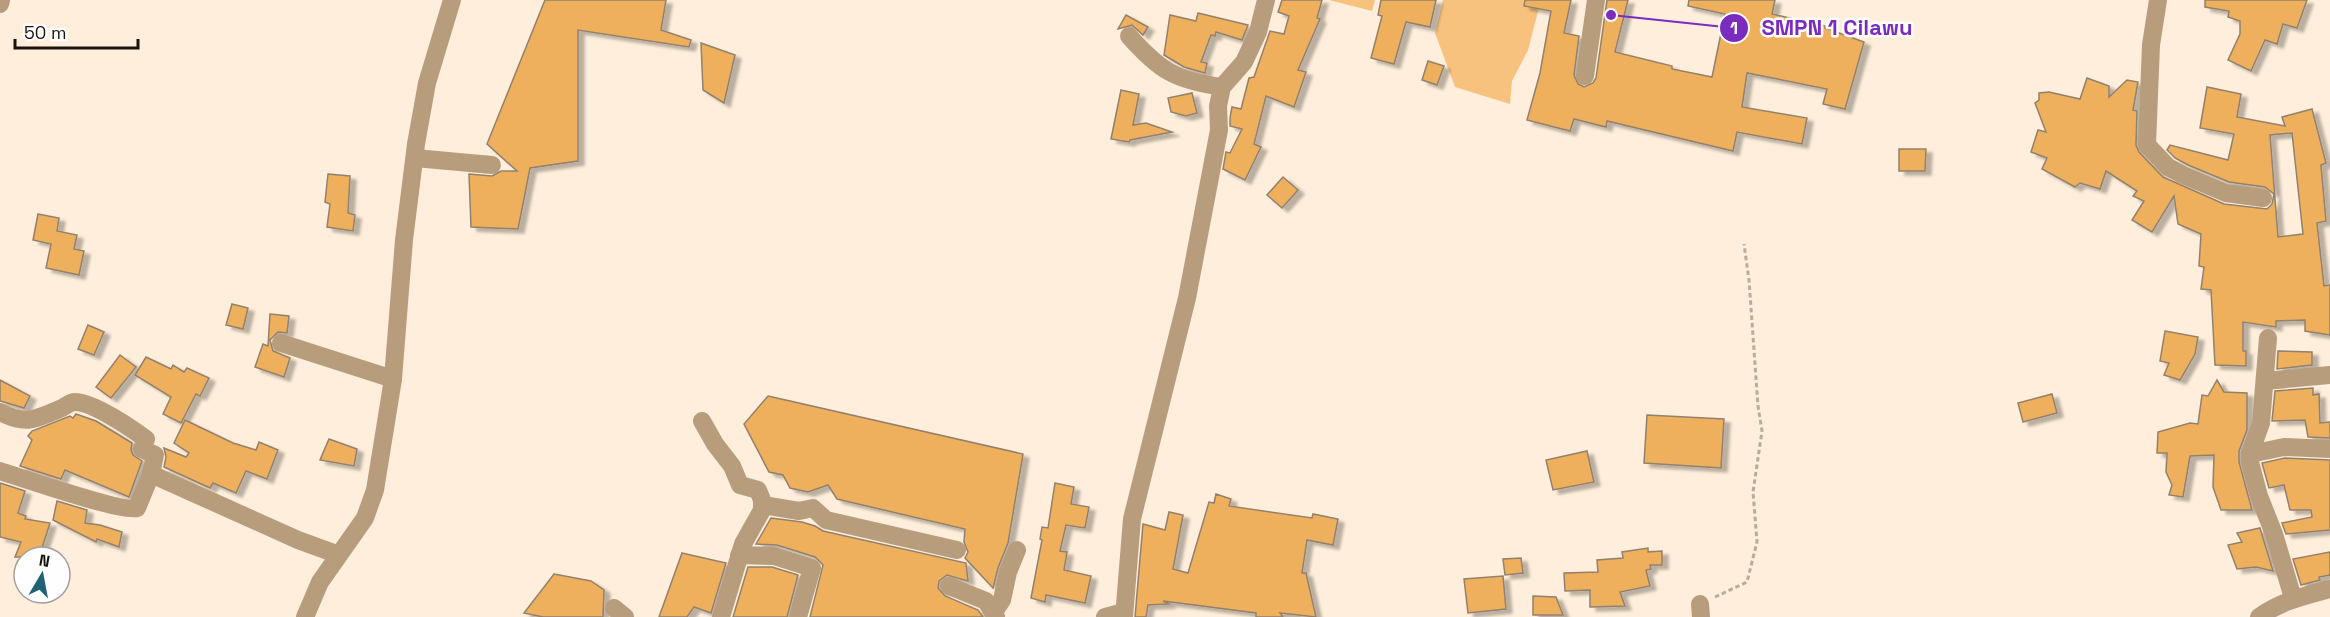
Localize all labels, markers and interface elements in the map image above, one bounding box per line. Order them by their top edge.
callout: SMPN 1 Cilawu [1719,8,1924,48]
scale bar [15,12,138,50]
text: SMPN 1 Cilawu [1761,13,1913,41]
text: 1 [1730,16,1738,39]
text: 50 m [24,21,66,44]
north arrow [12,545,72,605]
text: N [37,549,52,572]

